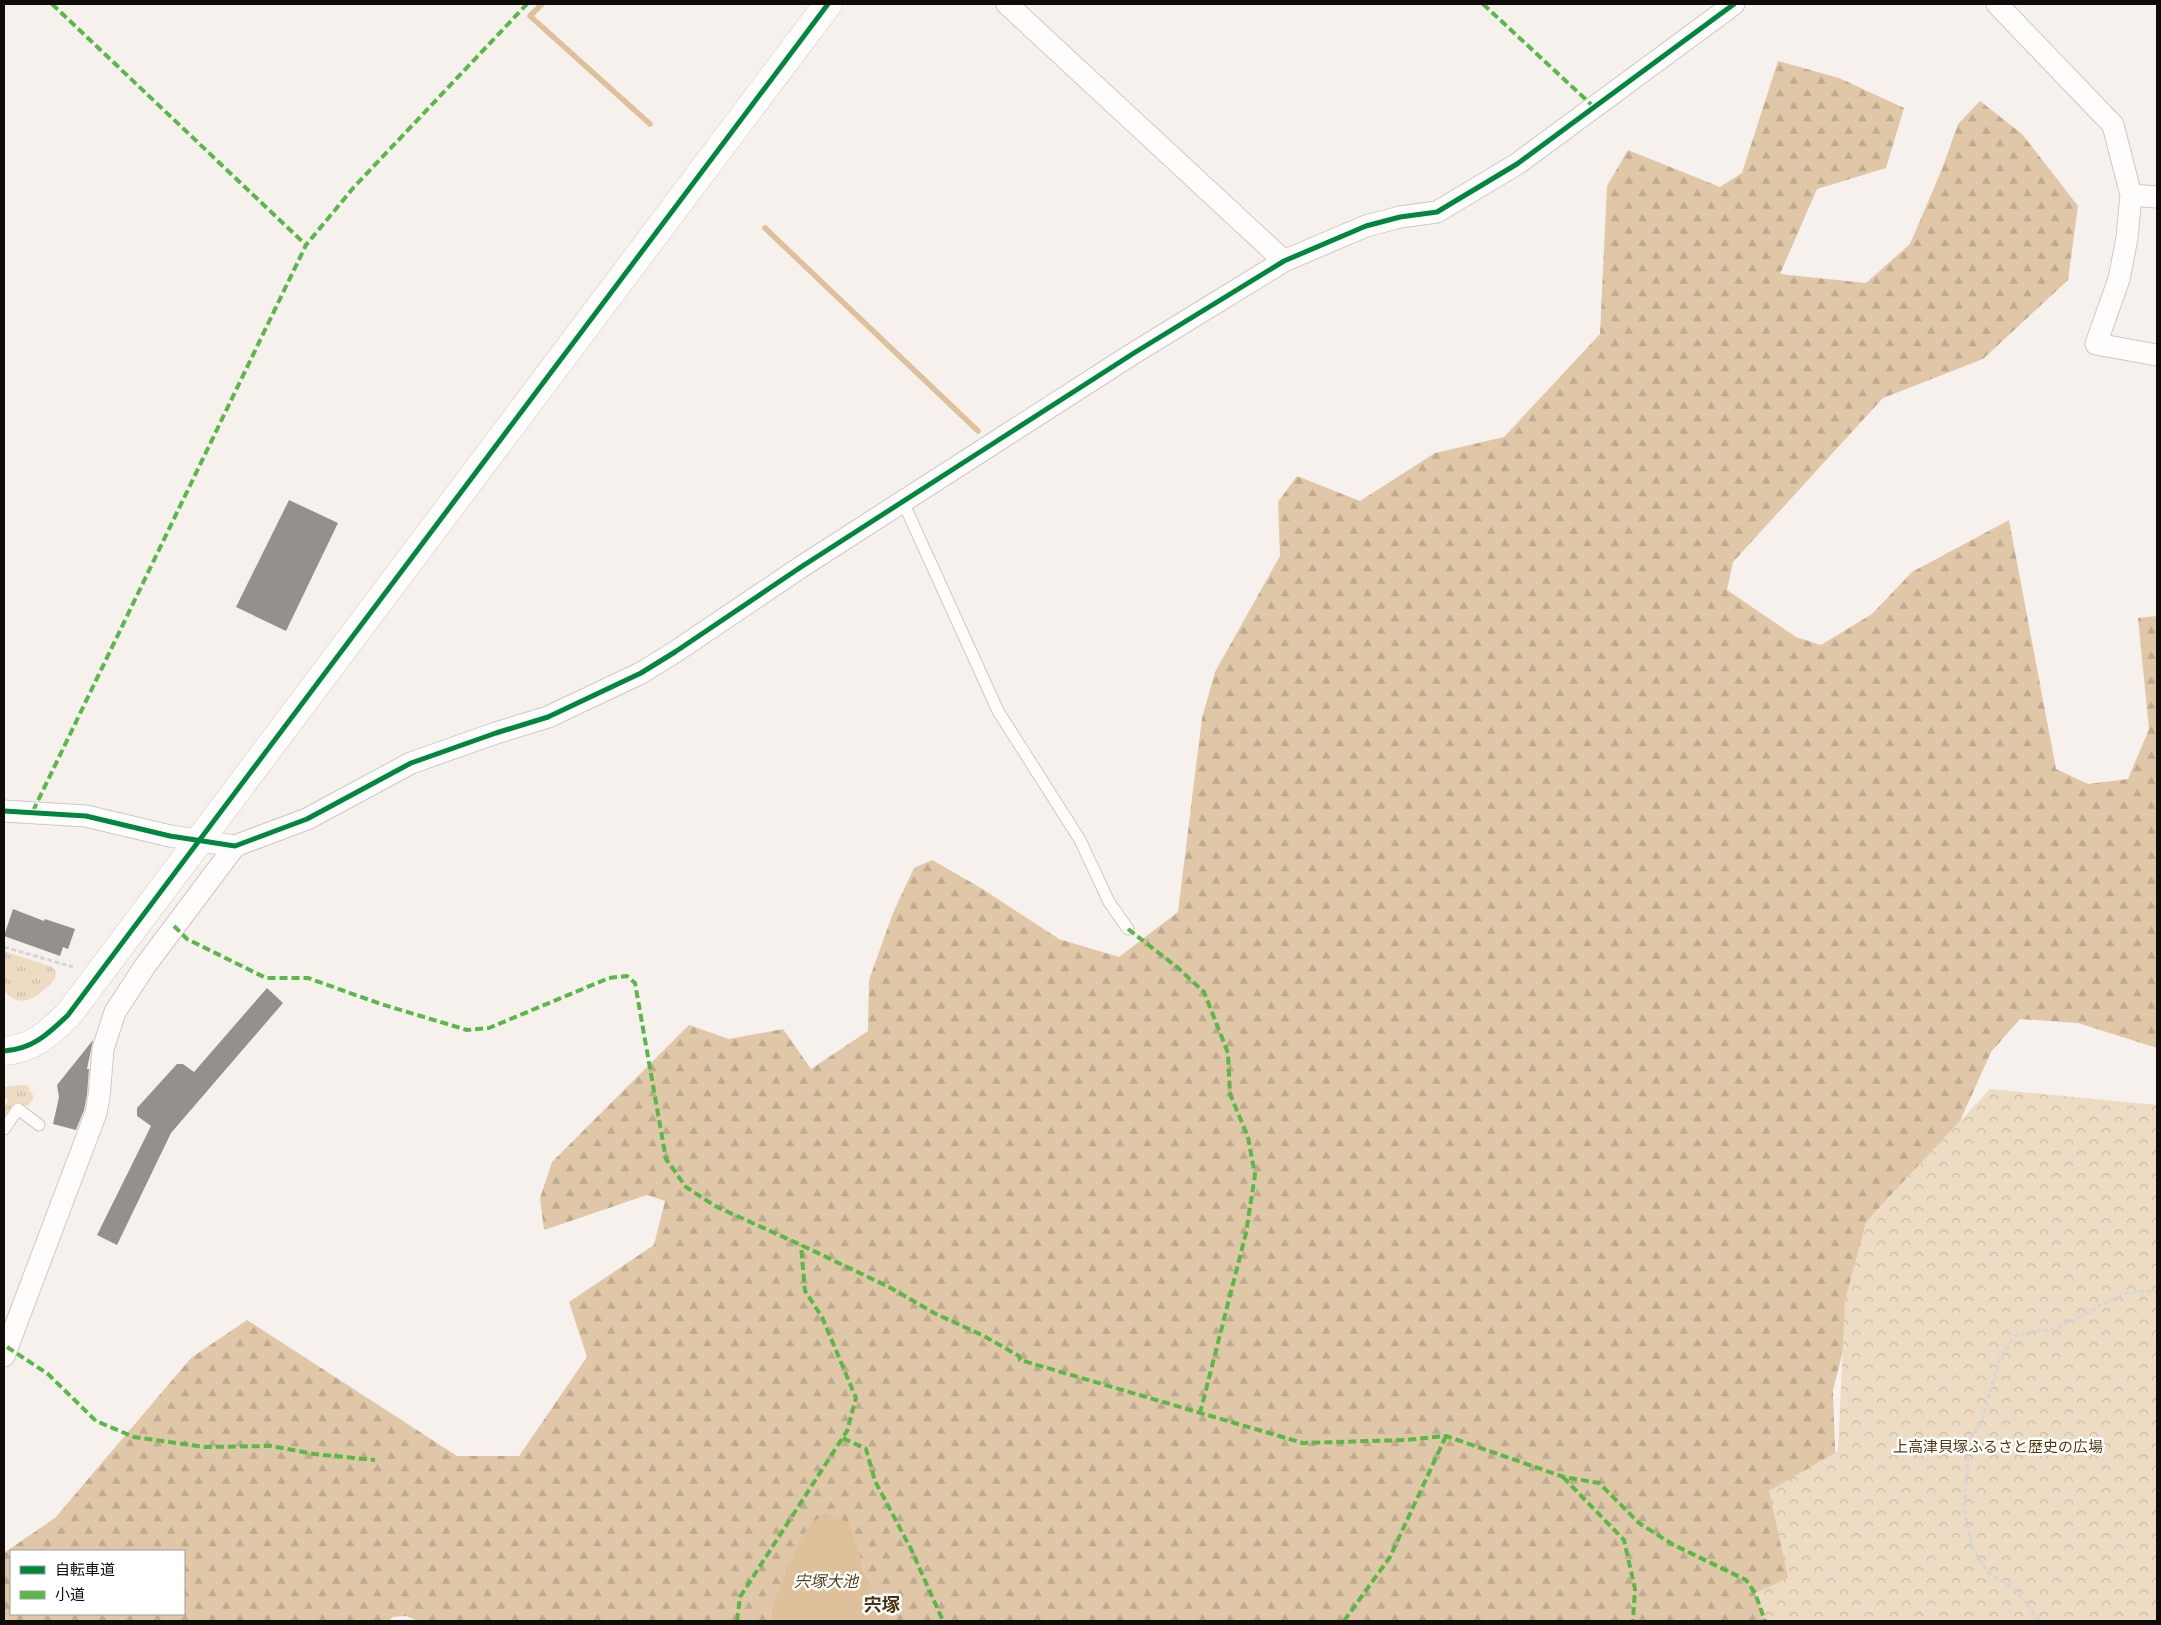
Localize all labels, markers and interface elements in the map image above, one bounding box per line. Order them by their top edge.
park label: 上高津貝塚ふるさと歴史の広場 [1893,1438,2103,1455]
legend [10,1550,185,1615]
text: 自転車道 [55,1561,115,1578]
water label: 宍塚大池 [794,1572,860,1590]
text: 小道 [55,1586,85,1603]
district label: 宍塚 [864,1594,900,1614]

